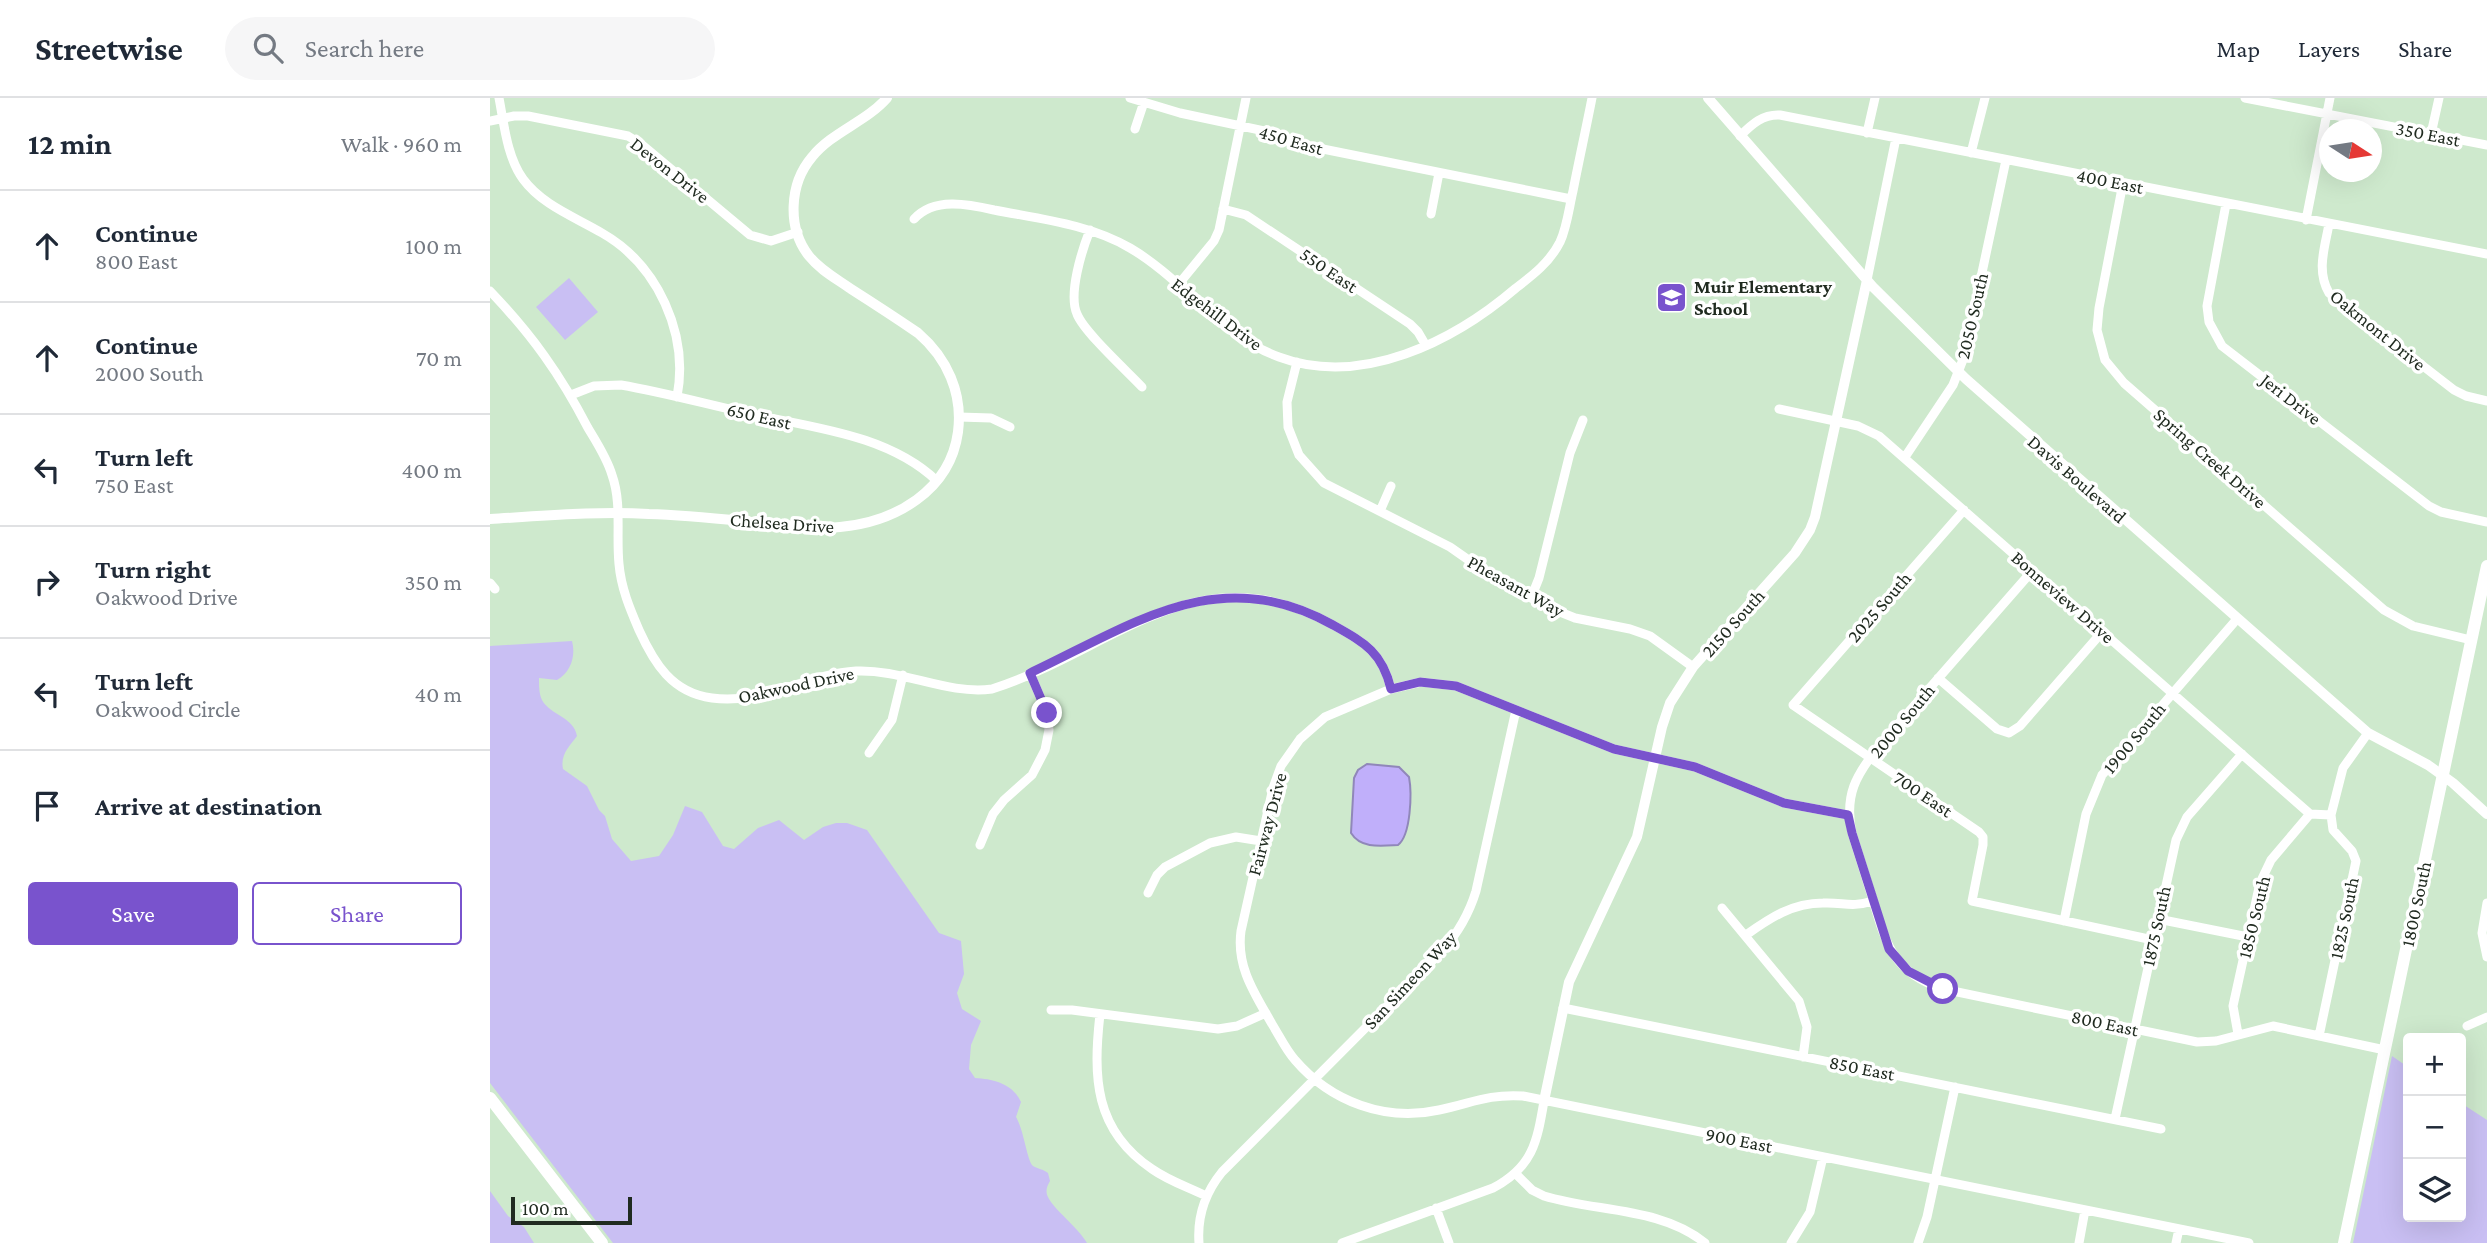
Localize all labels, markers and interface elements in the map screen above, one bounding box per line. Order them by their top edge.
search box [225,17,715,80]
icon: search [249,29,287,67]
text: Streetwise [35,30,183,67]
text: Search here [305,34,424,63]
text: Map [2216,35,2260,62]
text: Layers [2298,35,2360,62]
text: Share [2398,35,2452,62]
street label: 350 East [2394,117,2463,151]
north arrow [2319,119,2382,182]
street label: 450 East [1257,121,1326,159]
text: 12 min [28,127,112,160]
text: Walk · 960 m [341,131,462,157]
street label: Devon Drive [626,133,714,207]
street label: 400 East [2075,164,2146,198]
text: Continue [95,219,198,248]
icon: ahead [28,227,66,265]
text: 100 m [406,233,462,259]
street label: 550 East [1296,243,1362,297]
text: 800 East [95,248,177,274]
street label: 2050 South [1952,271,1992,361]
street label: Edgehill Drive [1168,273,1266,355]
place label: Muir Elementary School [1694,276,1833,319]
school or university icon: Muir Elementary School [1654,280,1688,314]
street label: Oakmont Drive [2326,285,2430,375]
text: Continue [95,331,198,360]
icon: ahead [28,339,66,377]
text: 70 m [416,345,462,371]
text: 2000 South [95,360,204,386]
street label: Jeri Drive [2255,368,2325,429]
street label: 650 East [725,398,794,434]
street label: Spring Creek Drive [2150,404,2270,512]
street label: Davis Boulevard [2024,431,2130,527]
text: Turn left [95,443,193,472]
icon: left [28,451,66,489]
text: 400 m [401,457,462,483]
text: 750 East [95,472,173,498]
street label: Chelsea Drive [729,509,835,537]
street label: Bonneview Drive [2007,547,2119,647]
street label: Pheasant Way [1464,551,1568,621]
text: Turn right [95,555,211,584]
icon: right [28,563,66,601]
street label: 2025 South [1843,568,1915,646]
text: 350 m [404,569,462,595]
text: Oakwood Drive [95,584,238,610]
street label: 2150 South [1697,585,1769,661]
street label: Oakwood Drive [736,662,856,708]
text: Turn left [95,667,193,696]
icon: left [28,675,66,713]
street label: 2000 South [1865,680,1939,762]
text: 40 m [414,681,462,707]
text: Oakwood Circle [95,696,240,722]
route end [1031,697,1062,728]
street label: 1900 South [2098,698,2170,778]
street label: 700 East [1890,767,1957,822]
street label: Fairway Drive [1243,770,1291,878]
icon: arrive [28,787,66,825]
text: Arrive at destination [95,792,322,821]
street label: 1800 South [2397,860,2435,948]
street label: 1850 South [2234,874,2274,960]
street label: 1825 South [2325,875,2363,961]
button: Save [28,882,238,945]
button: Share [252,882,462,945]
street label: 1875 South [2137,884,2175,968]
street label: San Simeon Way [1359,927,1461,1033]
route start [1927,973,1958,1004]
street label: 800 East [2069,1006,2141,1041]
map controls [2403,1033,2466,1222]
button: + [2403,1033,2466,1096]
street label: 850 East [1828,1051,1897,1085]
button: − [2403,1096,2466,1159]
street label: 900 East [1704,1123,1775,1157]
button: layers [2403,1159,2466,1222]
scale bar [511,1194,632,1226]
text: 100 m [522,1198,569,1219]

